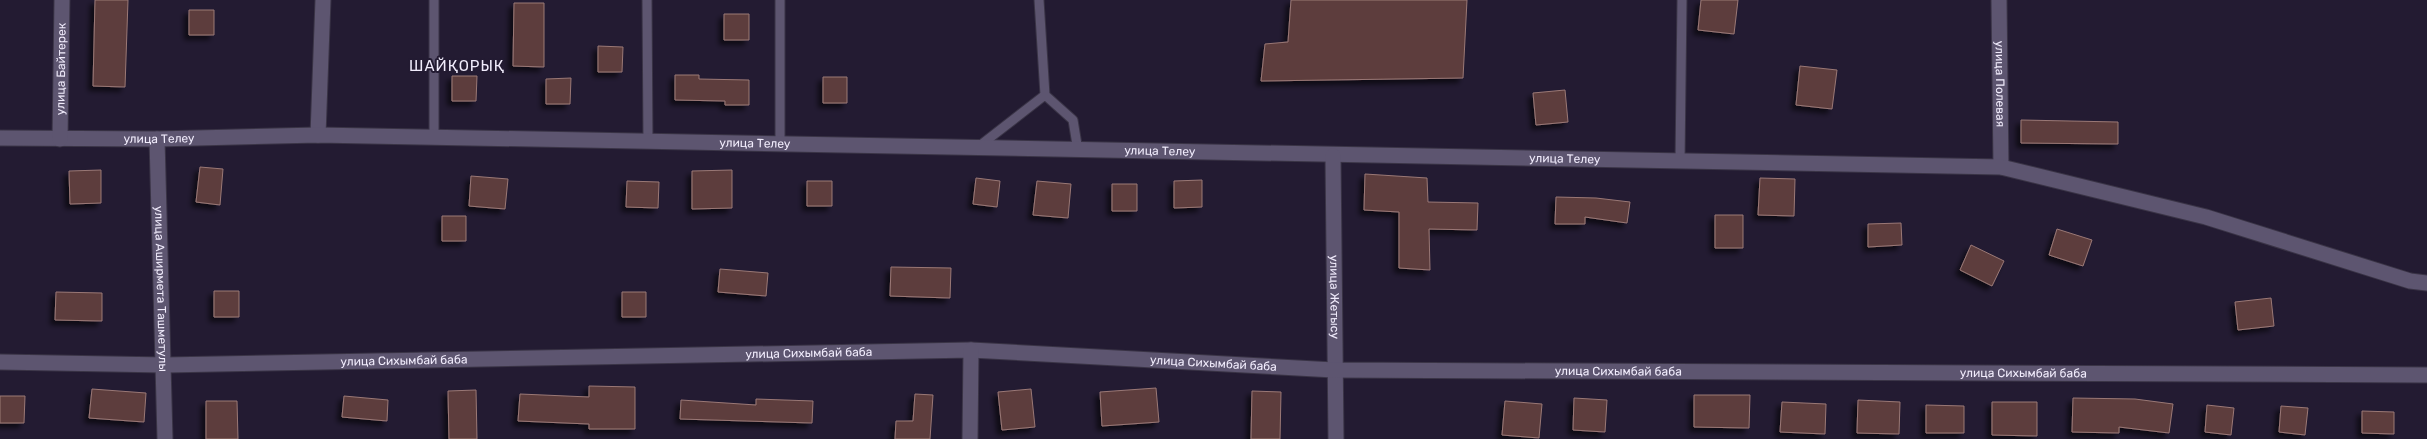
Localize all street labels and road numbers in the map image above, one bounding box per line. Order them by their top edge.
street label: улица Байтерек [53,22,69,115]
street label: улица Полевая [1992,41,2008,127]
street label: улица Телеу [123,131,195,146]
street label: улица Телеу [719,136,791,151]
street label: улица Телеу [1124,143,1196,159]
street label: улица Телеу [1529,151,1601,166]
street label: улица Аширмета Ташметулы [152,206,170,372]
street label: улица Жетысу [1327,255,1342,339]
street label: улица Сихымбай баба [745,345,873,361]
street label: улица Сихымбай баба [340,352,468,369]
street label: улица Сихымбай баба [1150,353,1277,374]
street label: улица Сихымбай баба [1555,364,1682,379]
street label: улица Сихымбай баба [1960,366,2087,380]

